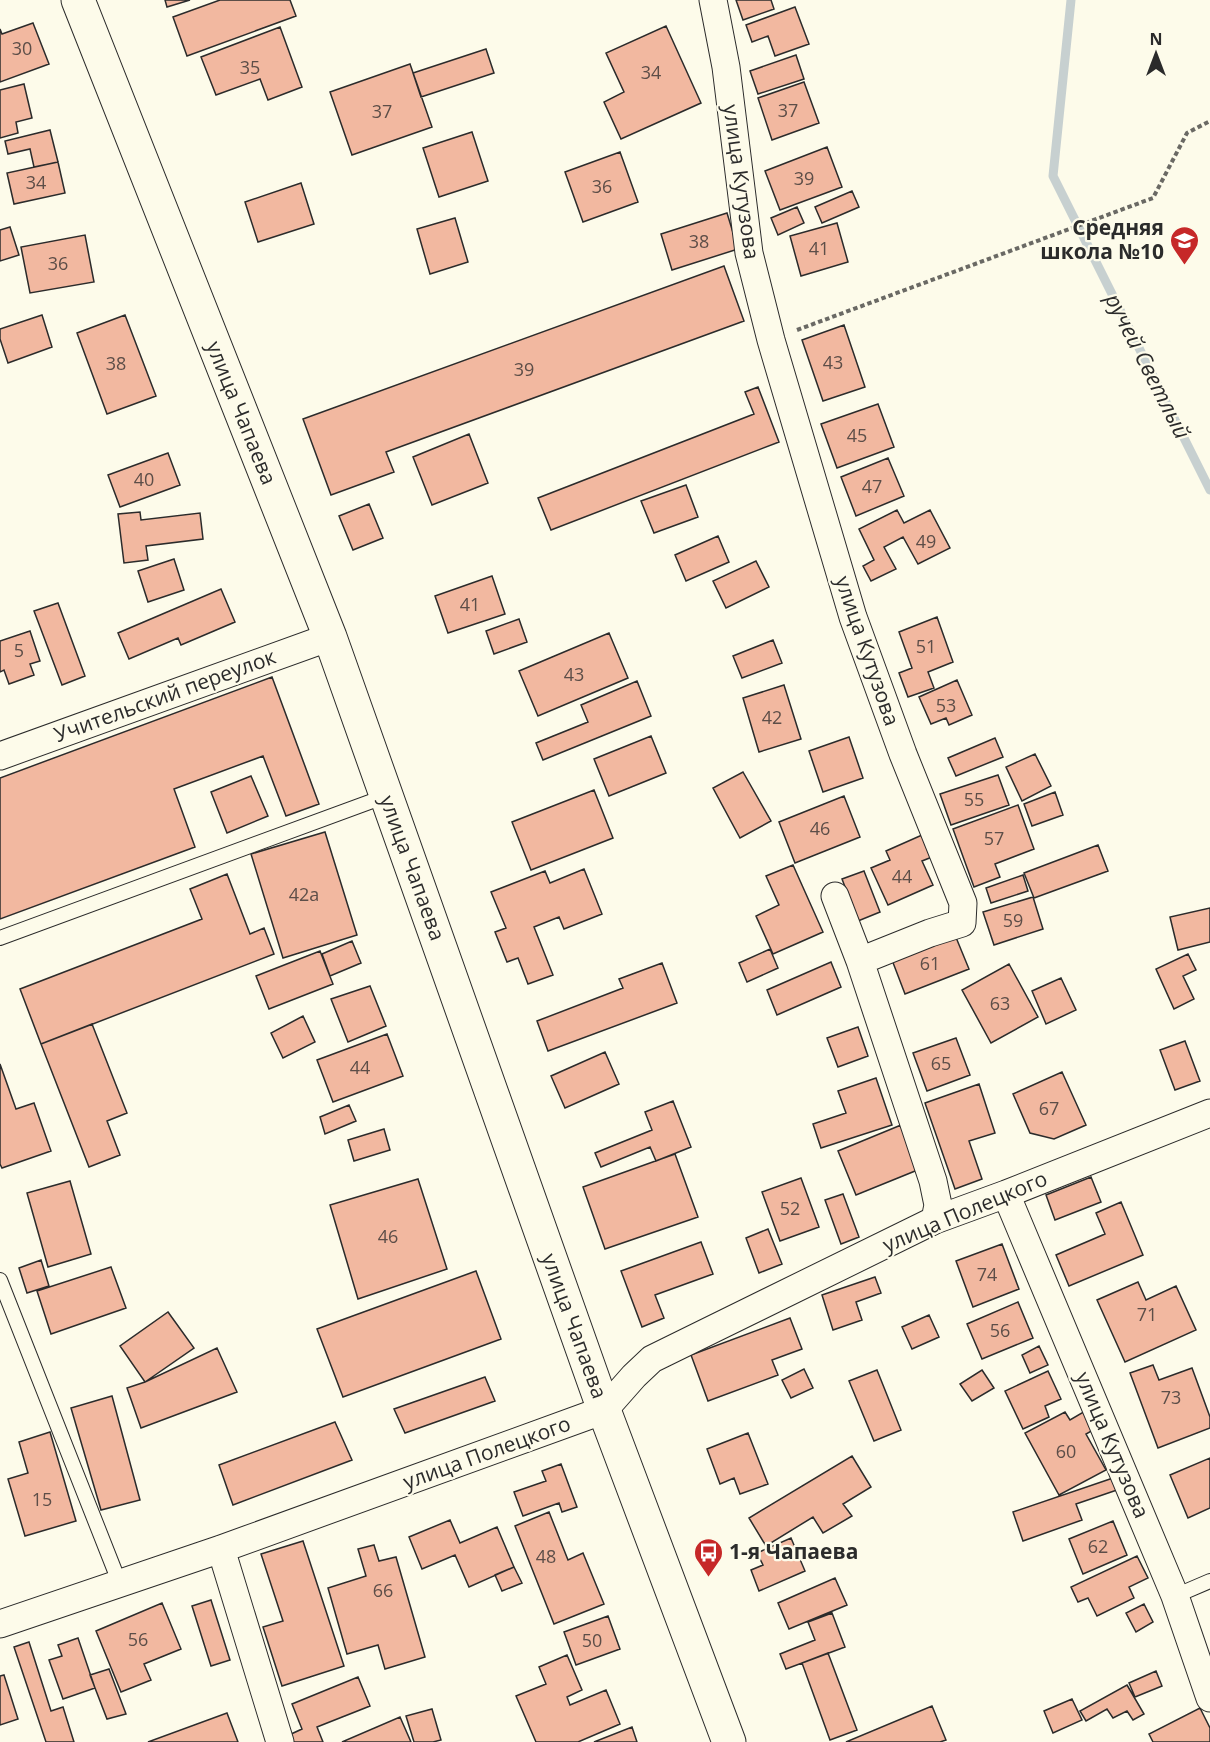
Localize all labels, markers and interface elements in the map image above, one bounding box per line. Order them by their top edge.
north arrow [1126,24,1186,84]
text: N [1149,28,1163,50]
house number: 30 [12,36,32,60]
house number: 35 [240,55,260,79]
house number: 34 [641,60,661,84]
house number: 37 [778,98,798,122]
house number: 37 [372,99,392,123]
street label: улица Кутузова [717,102,767,261]
house number: 39 [794,166,814,190]
house number: 34 [26,170,46,194]
house number: 36 [592,174,612,198]
place label: Средняя школа №10 [1040,213,1164,265]
school or university icon: Средняя школа №10 [1169,224,1201,266]
house number: 38 [689,229,709,253]
house number: 41 [809,236,829,260]
house number: 36 [48,251,68,275]
water label: ручей Светлый [1099,287,1199,444]
street label: улица Чапаева [200,337,283,489]
house number: 43 [823,350,843,374]
house number: 38 [106,351,126,375]
house number: 39 [514,357,534,381]
house number: 45 [847,423,867,447]
house number: 40 [134,467,154,491]
house number: 47 [862,474,882,498]
house number: 49 [916,529,936,553]
street label: улица Кутузова [829,572,907,729]
house number: 41 [460,592,480,616]
house number: 51 [916,634,936,658]
house number: 5 [14,638,24,662]
street label: Учительский переулок [50,642,279,748]
house number: 43 [564,662,584,686]
house number: 53 [936,693,956,717]
house number: 42 [762,705,782,729]
house number: 55 [964,787,984,811]
street label: улица Чапаева [374,791,452,944]
house number: 46 [810,816,830,840]
house number: 57 [984,826,1004,850]
house number: 44 [892,864,912,888]
house number: 42а [289,882,319,906]
house number: 59 [1003,908,1023,932]
house number: 61 [920,951,940,975]
house number: 63 [990,991,1010,1015]
house number: 65 [931,1051,951,1075]
house number: 44 [350,1055,370,1079]
house number: 67 [1039,1096,1059,1120]
street label: улица Полецкого [878,1164,1051,1258]
house number: 52 [780,1196,800,1220]
house number: 46 [378,1224,398,1248]
street label: улица Чапаева [536,1249,614,1402]
house number: 74 [977,1262,997,1286]
house number: 71 [1137,1302,1157,1326]
house number: 56 [990,1318,1010,1342]
street label: улица Кутузова [1069,1367,1156,1522]
house number: 73 [1161,1385,1181,1409]
street label: улица Полецкого [399,1409,574,1495]
house number: 60 [1056,1439,1076,1463]
house number: 15 [32,1487,52,1511]
house number: 62 [1088,1534,1108,1558]
bus stop icon: 1-я Чапаева [692,1536,724,1578]
place label: 1-я Чапаева [729,1537,858,1565]
house number: 48 [536,1544,556,1568]
house number: 66 [373,1578,393,1602]
house number: 56 [128,1627,148,1651]
house number: 50 [582,1628,602,1652]

